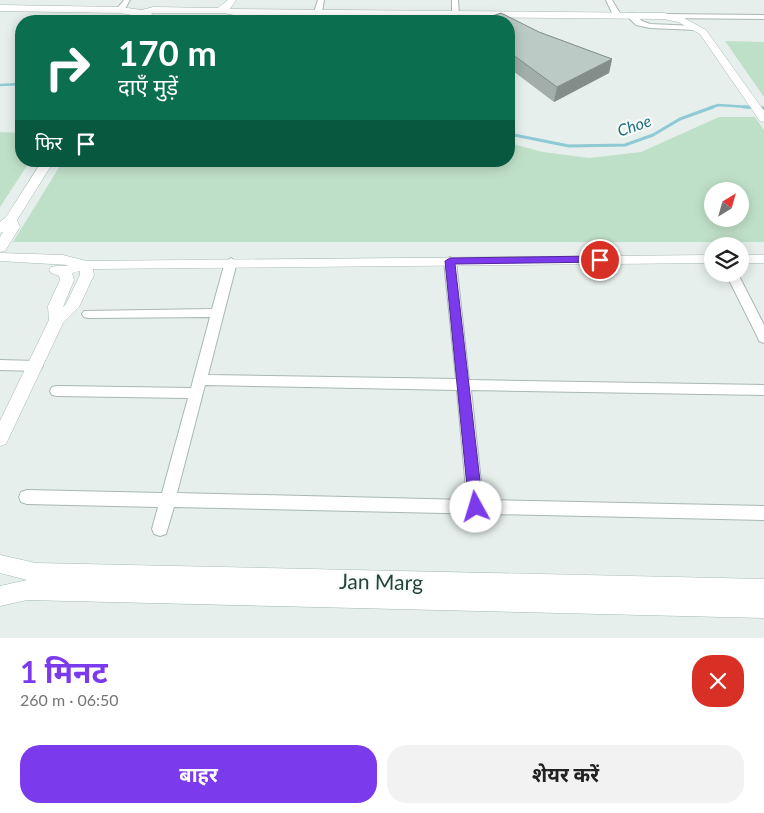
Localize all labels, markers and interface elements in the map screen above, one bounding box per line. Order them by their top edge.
text: 170 m [118,31,217,73]
icon: right [35,35,100,100]
text: दाएँ मुड़ें [118,73,178,100]
water label: Choe [615,110,654,140]
icon: arrive [72,130,100,158]
text: फिर [35,131,62,154]
north arrow [704,182,749,228]
map controls [704,182,749,282]
button: layers [704,237,749,282]
pin [579,239,621,281]
icon: arrive [586,246,614,274]
position arrow [449,480,501,532]
street label: Jan Marg [339,568,423,594]
text: 1 मिनट [20,653,108,689]
button: close [692,655,744,707]
text: 260 m · 06:50 [20,690,119,709]
button: बाहर [20,745,377,803]
button: शेयर करें [387,745,744,803]

